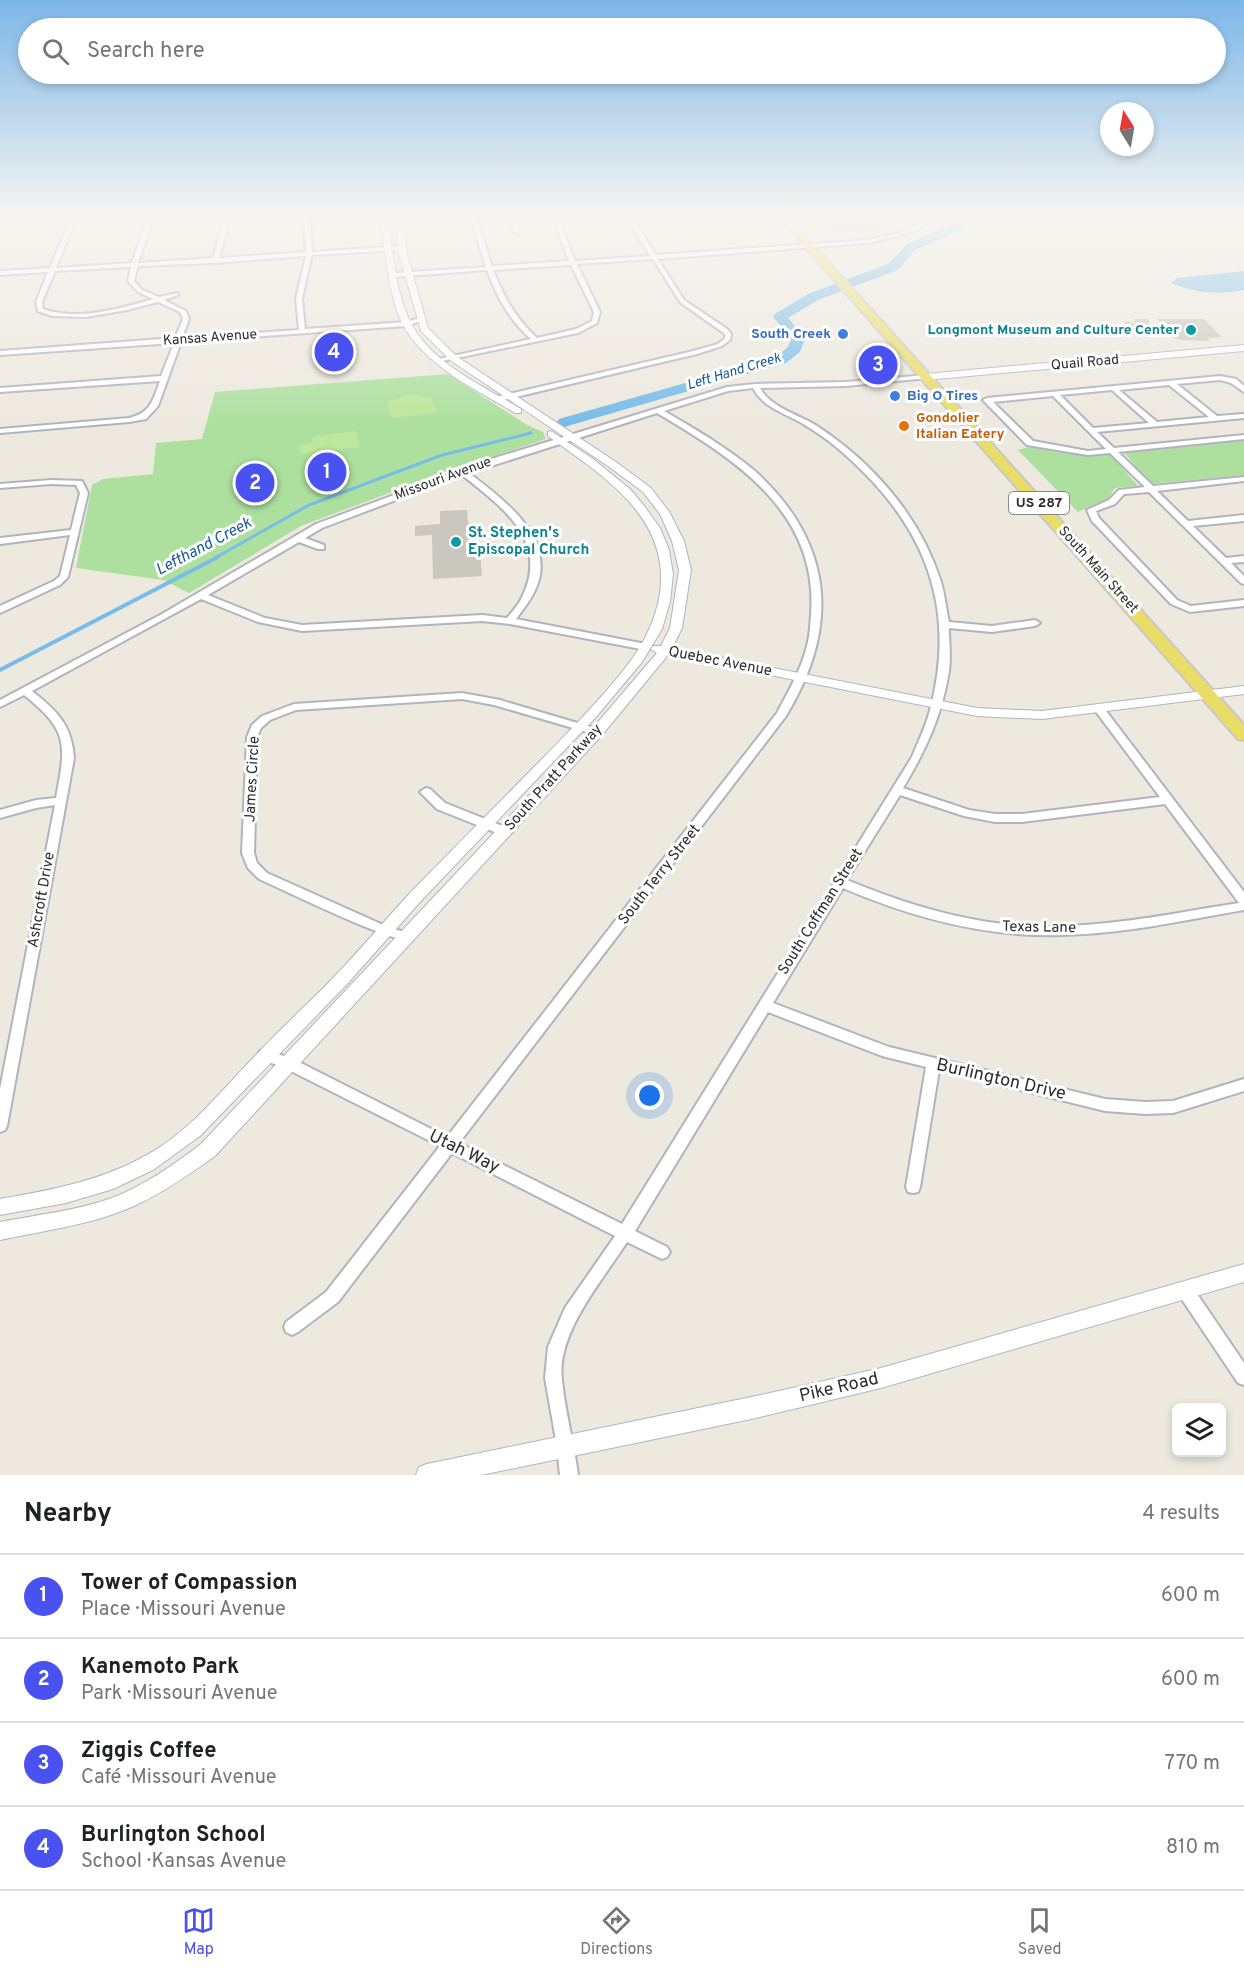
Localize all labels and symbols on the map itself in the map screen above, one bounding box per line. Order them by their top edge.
north arrow [1100,102,1154,156]
place label: Longmont Museum and Culture Center [928,322,1179,339]
marker: Longmont Museum and Culture Center [1184,323,1198,337]
street label: Kansas Avenue [162,326,258,350]
place label: South Creek [751,326,831,343]
marker: South Creek [836,327,850,341]
pin: 4 [314,330,354,374]
pin: 3 [858,342,898,388]
water label: Left Hand Creek [685,349,784,394]
street label: Quail Road [1050,352,1120,374]
place label: Big O Tires [907,388,978,405]
marker: Big O Tires [888,389,902,403]
place label: Gondolier Italian Eatery [916,410,1005,443]
marker: Gondolier Italian Eatery [897,419,911,433]
pin: 1 [308,450,346,494]
street label: Missouri Avenue [392,454,494,504]
pin: 2 [236,460,274,506]
road number: US 287 [1009,492,1069,514]
water label: Lefthand Creek [153,513,256,581]
street label: South Main Street [1054,523,1142,617]
place label: St. Stephen's Episcopal Church [468,524,589,560]
marker: St. Stephen's Episcopal Church [449,535,463,549]
street label: Quebec Avenue [667,643,773,681]
street label: South Pratt Parkway [501,721,607,835]
street label: James Circle [241,735,265,823]
street label: South Terry Street [615,821,705,929]
street label: South Coffman Street [774,845,868,979]
street label: Ashcroft Drive [24,851,60,949]
street label: Texas Lane [1002,918,1076,938]
street label: Burlington Drive [934,1054,1068,1106]
your location [635,1081,664,1110]
street label: Utah Way [425,1125,503,1179]
street label: Pike Road [797,1368,881,1408]

